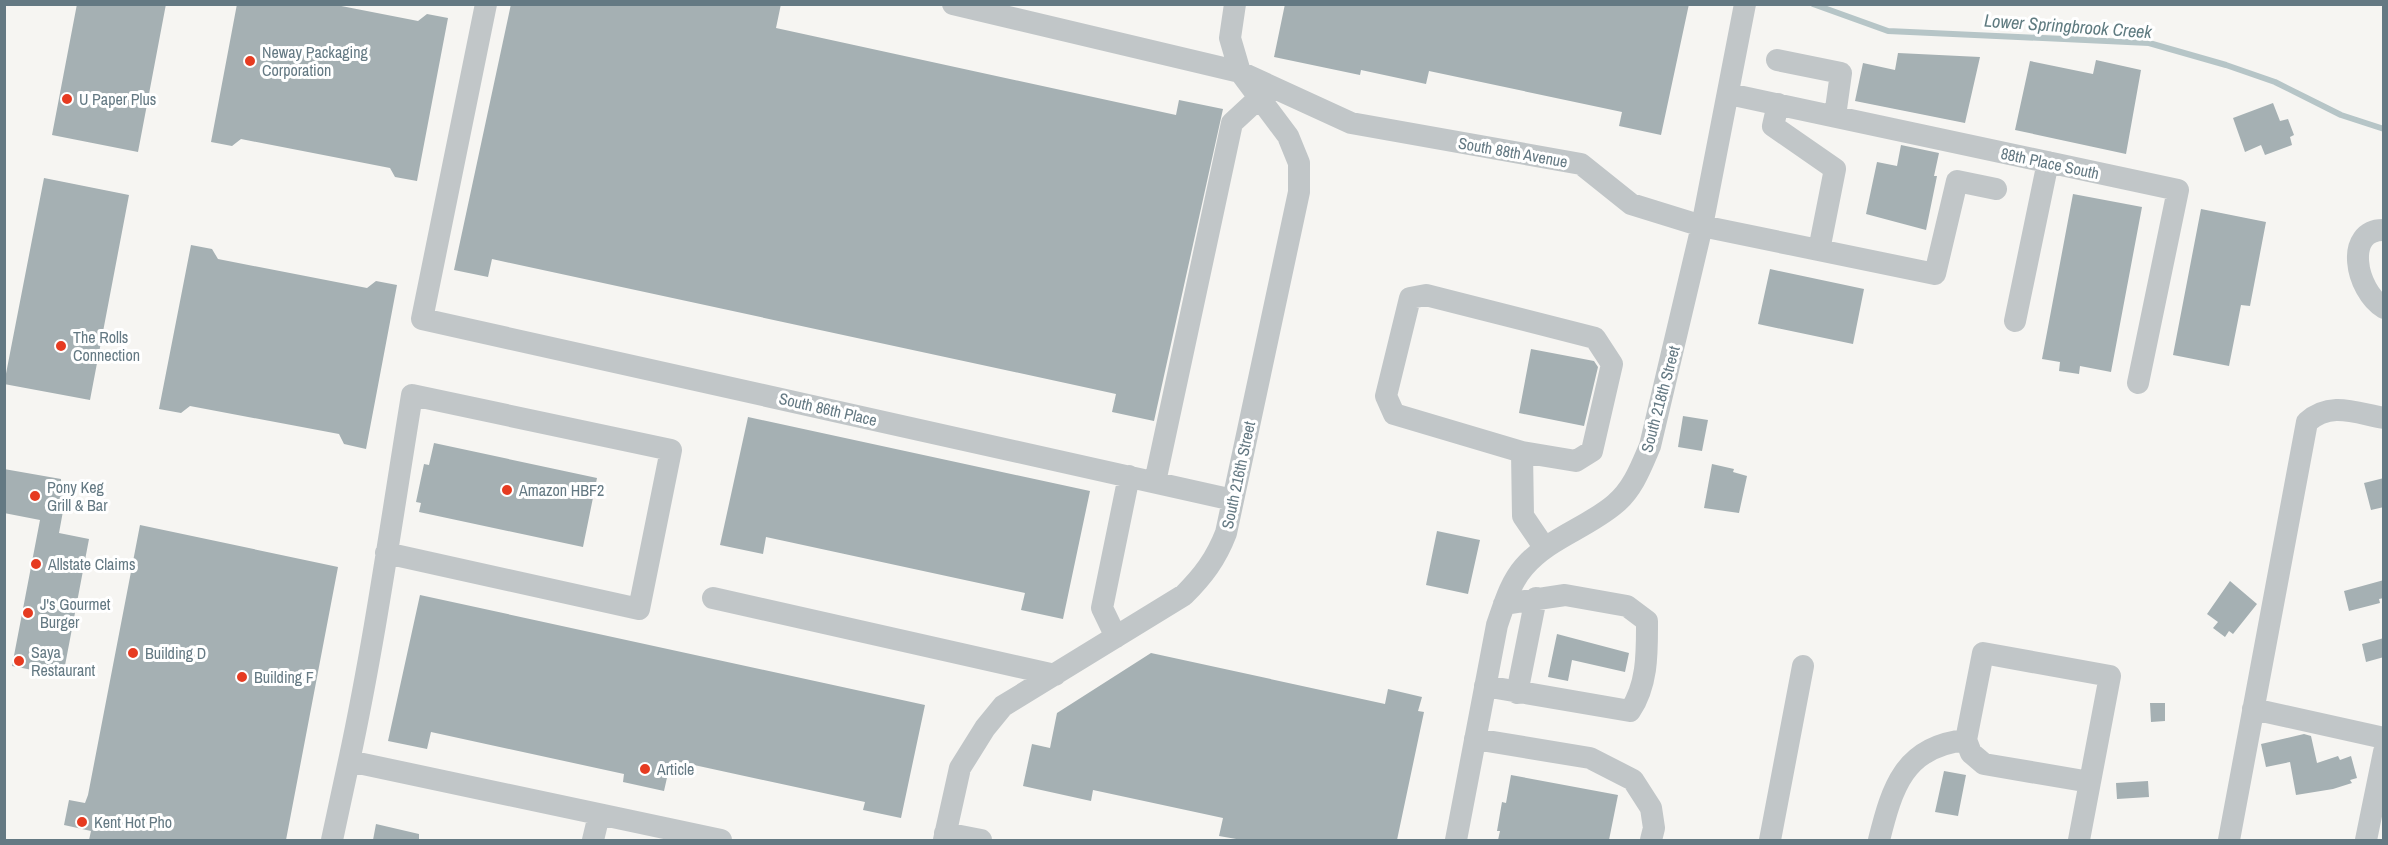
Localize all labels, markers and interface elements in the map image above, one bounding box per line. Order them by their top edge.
water label: Lower Springbrook Creek [1983,8,2153,44]
place label: Neway Packaging Corporation [262,41,368,81]
marker: Neway Packaging Corporation [243,54,257,68]
place label: U Paper Plus [79,88,156,110]
marker: U Paper Plus [60,92,74,106]
street label: South 88th Avenue [1457,132,1569,172]
street label: 88th Place South [1999,142,2101,184]
place label: The Rolls Connection [73,326,140,366]
marker: The Rolls Connection [54,339,68,353]
street label: South 218th Street [1635,343,1685,455]
street label: South 86th Place [777,387,879,431]
street label: South 216th Street [1216,419,1260,531]
place label: Pony Keg Grill & Bar [47,476,108,516]
place label: Amazon HBF2 [518,479,604,501]
marker: Amazon HBF2 [500,483,514,497]
marker: Pony Keg Grill & Bar [28,489,42,503]
place label: Allstate Claims [47,553,136,575]
marker: Allstate Claims [29,557,43,571]
place label: J's Gourmet Burger [40,593,111,633]
marker: J's Gourmet Burger [21,606,35,620]
place label: Saya Restaurant [31,641,96,681]
place label: Building D [145,642,206,664]
marker: Building D [126,646,140,660]
marker: Saya Restaurant [12,654,26,668]
place label: Building F [254,666,314,688]
marker: Building F [235,670,249,684]
place label: Article [656,758,694,780]
marker: Article [638,762,652,776]
place label: Kent Hot Pho [94,811,172,833]
marker: Kent Hot Pho [75,815,89,829]

